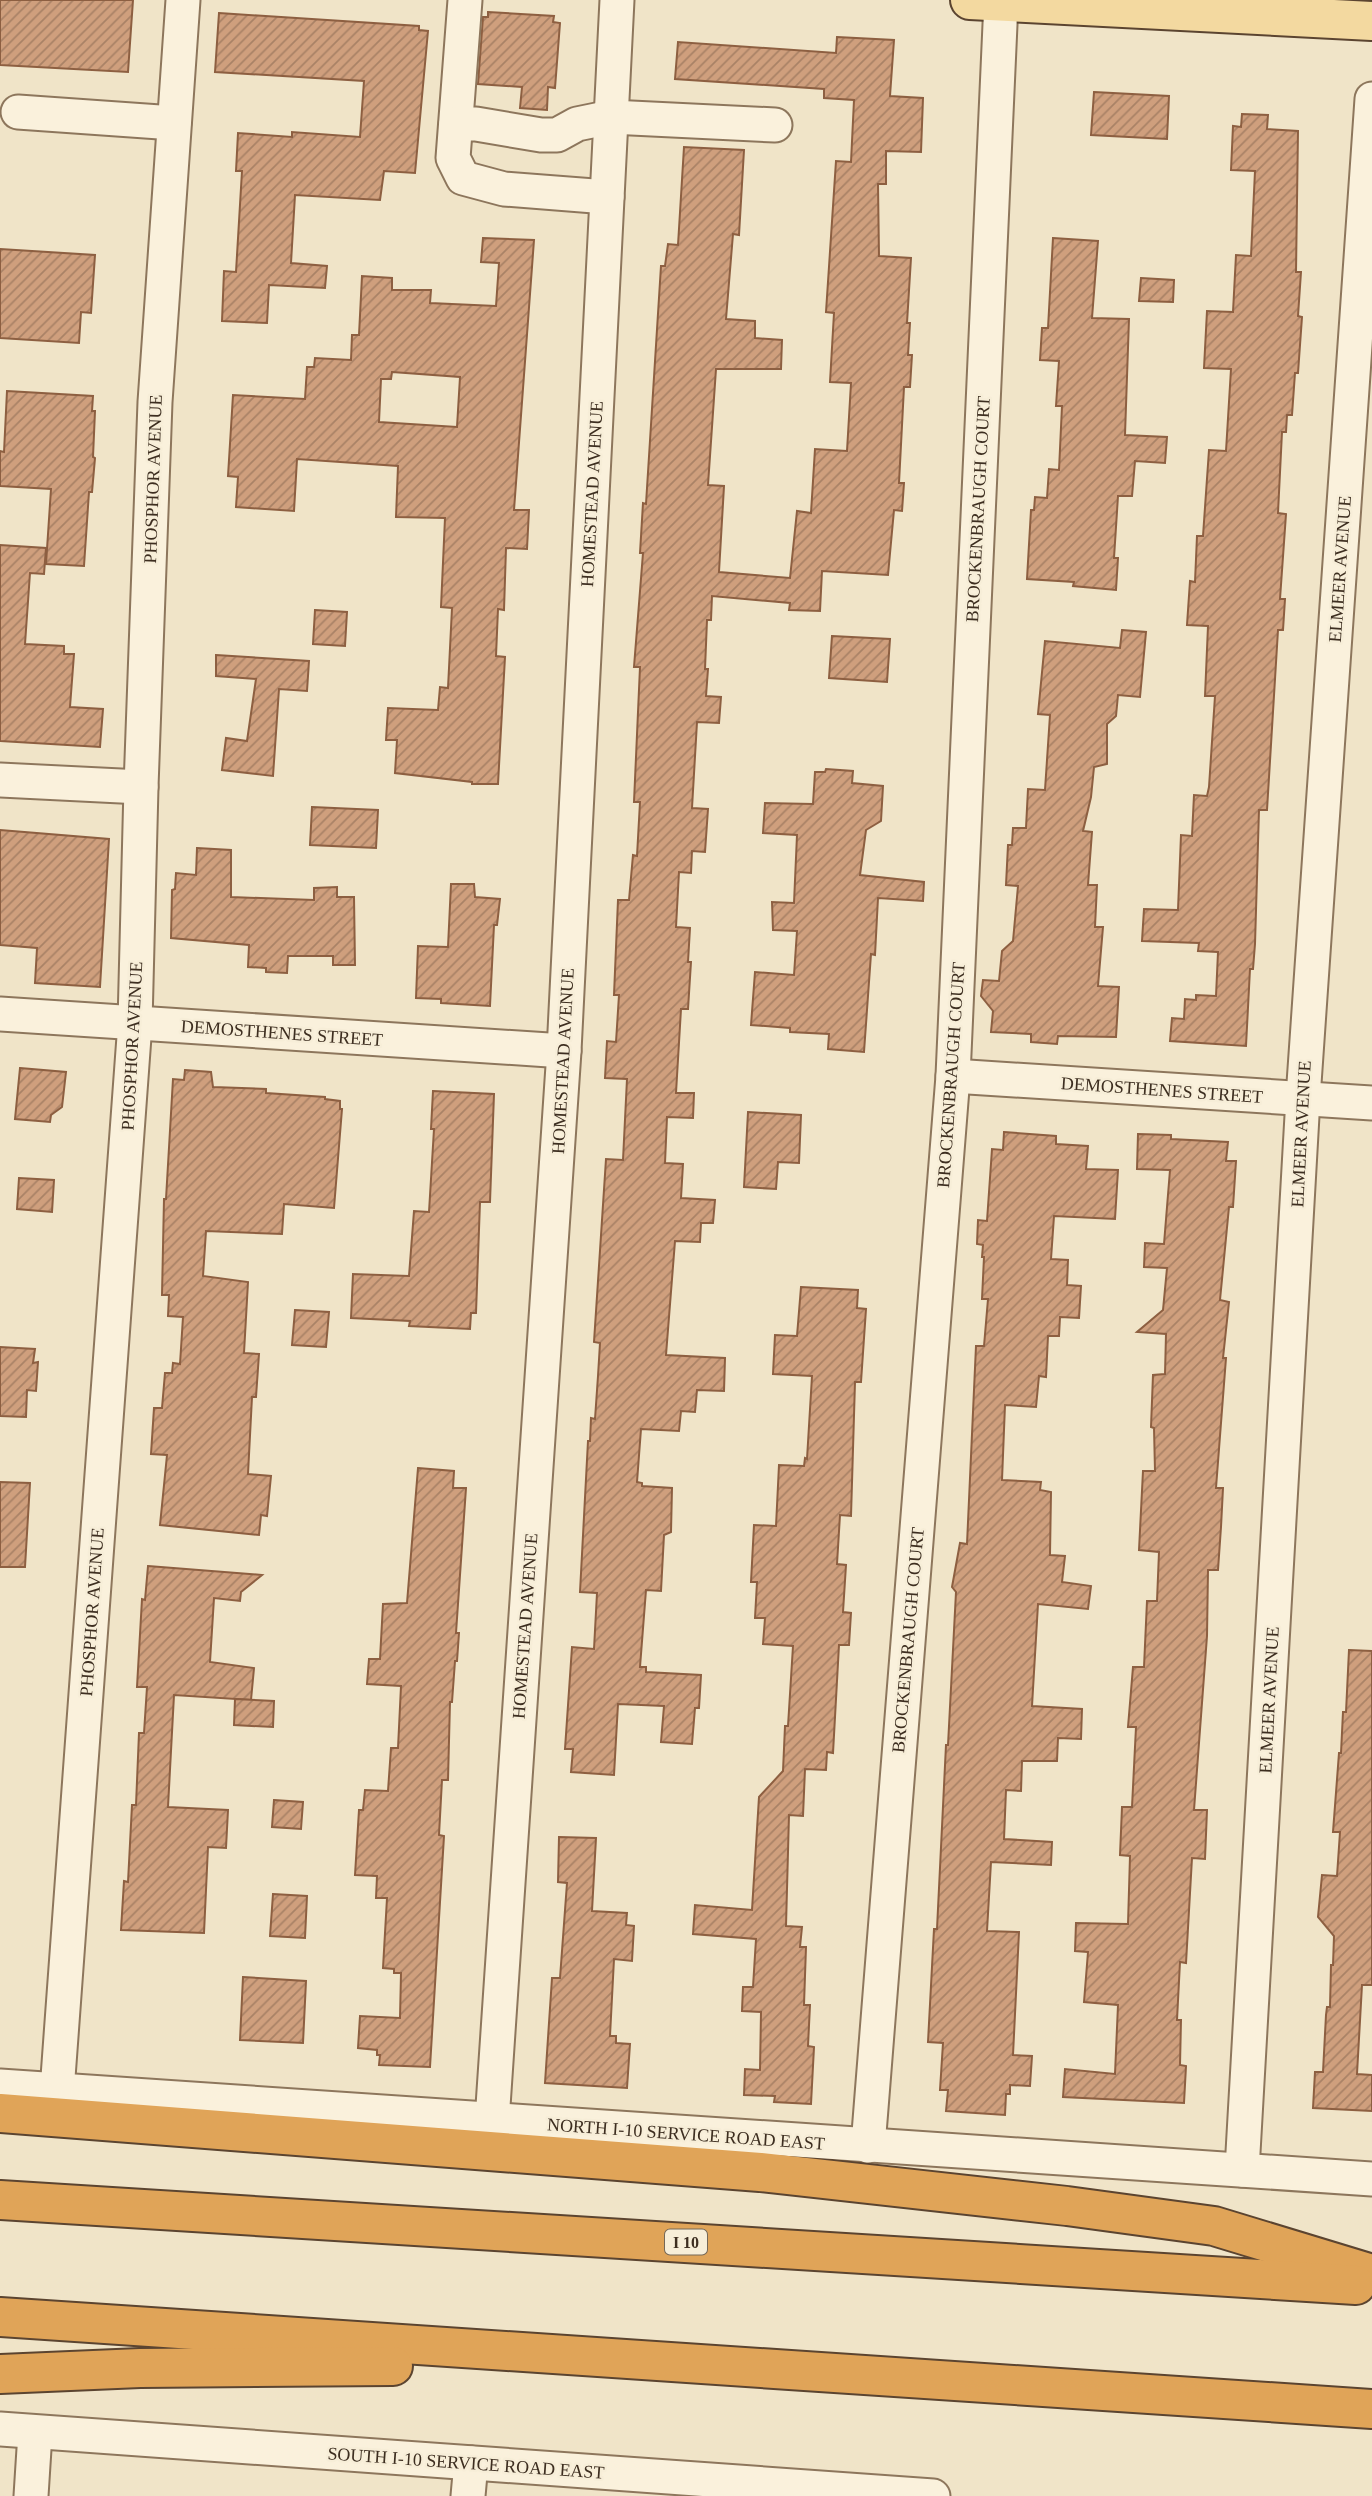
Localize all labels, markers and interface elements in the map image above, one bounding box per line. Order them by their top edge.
street label: PHOSPHOR AVENUE [140,394,166,564]
street label: BROCKENBRAUGH COURT [962,395,994,623]
street label: HOMESTEAD AVENUE [577,401,607,587]
street label: ELMEER AVENUE [1325,495,1355,643]
street label: PHOSPHOR AVENUE [118,961,146,1131]
street label: BROCKENBRAUGH COURT [933,961,969,1189]
street label: HOMESTEAD AVENUE [548,968,578,1154]
street label: DEMOSTHENES STREET [180,1016,384,1050]
street label: ELMEER AVENUE [1287,1060,1315,1208]
street label: DEMOSTHENES STREET [1060,1073,1264,1107]
street label: BROCKENBRAUGH COURT [888,1526,928,1754]
street label: PHOSPHOR AVENUE [76,1527,108,1697]
street label: HOMESTEAD AVENUE [509,1532,541,1720]
street label: ELMEER AVENUE [1255,1626,1283,1774]
street label: NORTH I-10 SERVICE ROAD EAST [546,2114,826,2154]
road number: I 10 [665,2230,707,2254]
street label: SOUTH I-10 SERVICE ROAD EAST [327,2443,605,2483]

